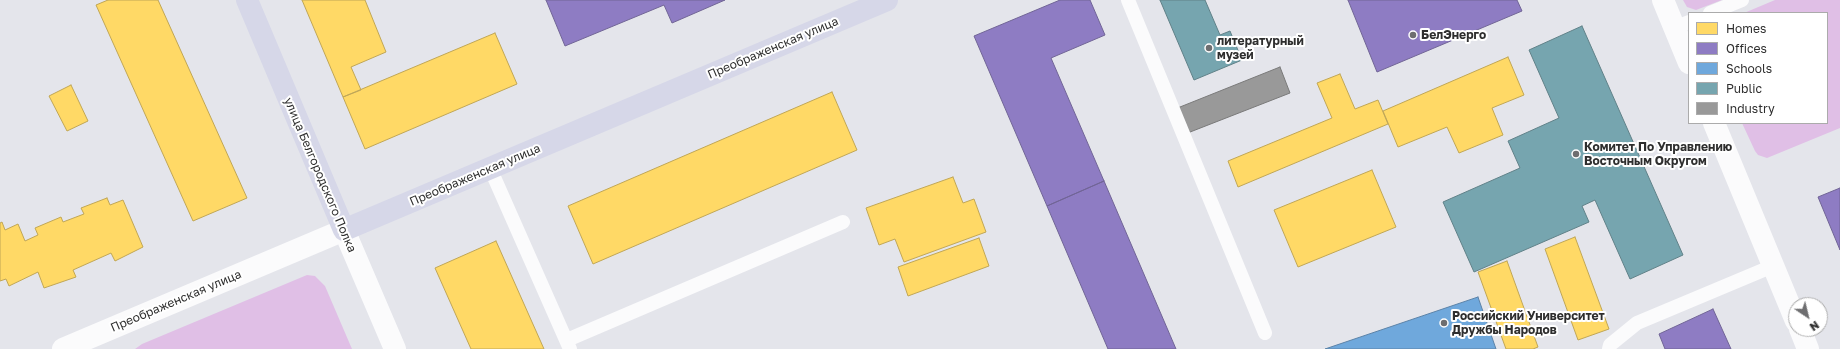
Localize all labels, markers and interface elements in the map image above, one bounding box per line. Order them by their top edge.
legend [1688,12,1828,124]
street label: Преображенская улица [705,14,841,82]
text: Homes [1726,21,1766,36]
place label: БелЭнерго [1421,28,1486,42]
marker: БелЭнерго [1408,30,1418,40]
place label: литературный музей [1217,34,1304,62]
text: Offices [1726,41,1767,56]
marker: литературный музей [1204,43,1214,53]
text: Schools [1726,61,1772,76]
text: Public [1726,81,1762,96]
street label: улица Белгородского Полка [281,95,359,255]
text: Industry [1726,101,1775,116]
place label: Комитет По Управлению Восточным Округом [1584,140,1732,168]
street label: Преображенская улица [407,141,543,209]
marker: Комитет По Управлению Восточным Округом [1571,149,1581,159]
street label: Преображенская улица [108,267,244,335]
north arrow [1788,297,1828,337]
place label: Российский Университет Дружбы Народов [1452,309,1605,337]
marker: Российский Университет Дружбы Народов [1439,318,1449,328]
text: N [1807,319,1822,334]

